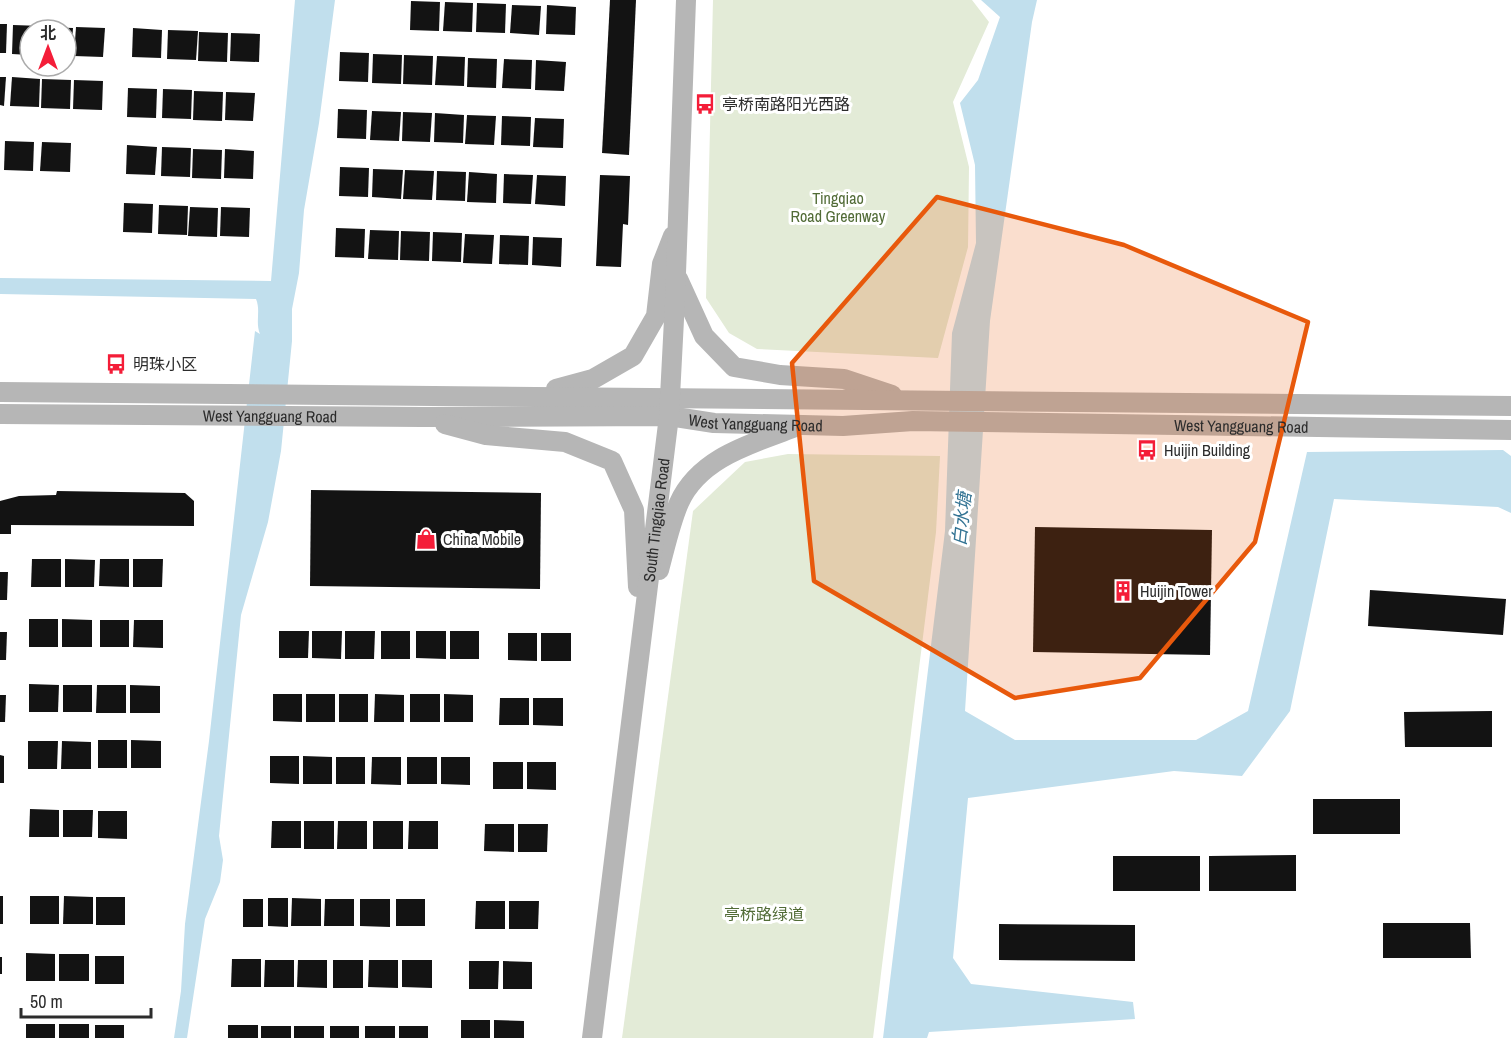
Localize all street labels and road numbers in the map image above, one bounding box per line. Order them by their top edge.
street label: West Yangguang Road [203,404,337,427]
street label: West Yangguang Road [687,408,823,437]
street label: West Yangguang Road [1174,414,1309,438]
street label: South Tingqiao Road [638,457,675,583]

